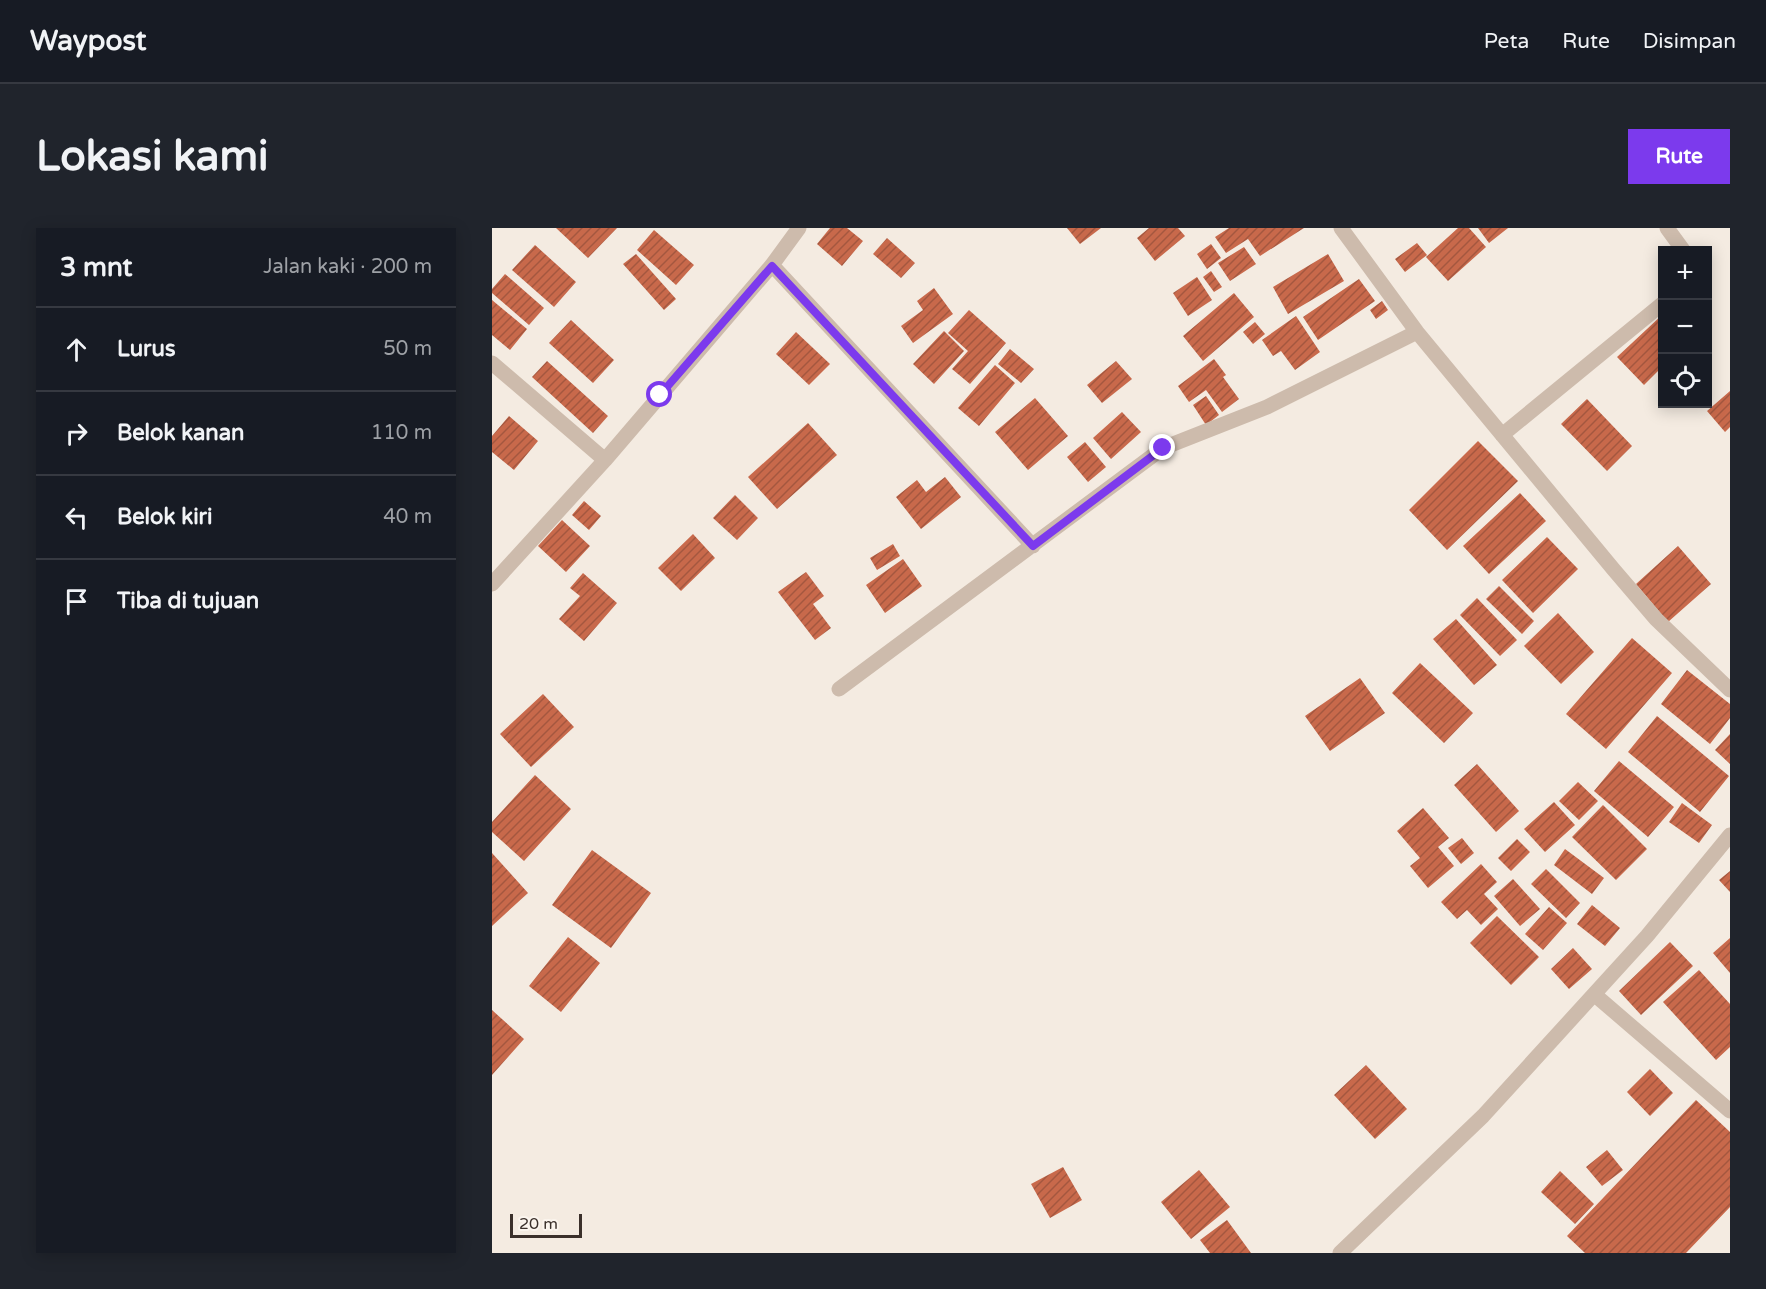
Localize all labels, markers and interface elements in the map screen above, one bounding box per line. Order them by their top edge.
text: Waypost [30,24,146,58]
text: Peta [1484,29,1529,54]
text: Rute [1562,29,1610,54]
text: Disimpan [1643,29,1736,54]
button: Rute [1628,129,1730,184]
text: Lokasi kami [36,131,268,182]
map controls [1658,246,1712,408]
button: + [1658,246,1712,300]
text: 3 mnt [60,252,132,283]
text: Jalan kaki · 200 m [263,255,432,279]
button: − [1658,300,1712,354]
icon: ahead [60,333,93,366]
text: Lurus [117,336,175,362]
text: 50 m [383,337,432,361]
button: locate [1658,354,1712,408]
route start [646,381,672,407]
icon: right [60,417,93,450]
text: Belok kanan [117,420,244,446]
text: 110 m [371,421,432,445]
route end [1149,434,1175,460]
icon: left [60,501,93,534]
text: Belok kiri [117,504,213,530]
text: 40 m [383,505,432,529]
icon: arrive [60,585,93,618]
text: Tiba di tujuan [117,588,259,614]
scale bar [510,1211,582,1238]
text: 20 m [519,1214,558,1234]

